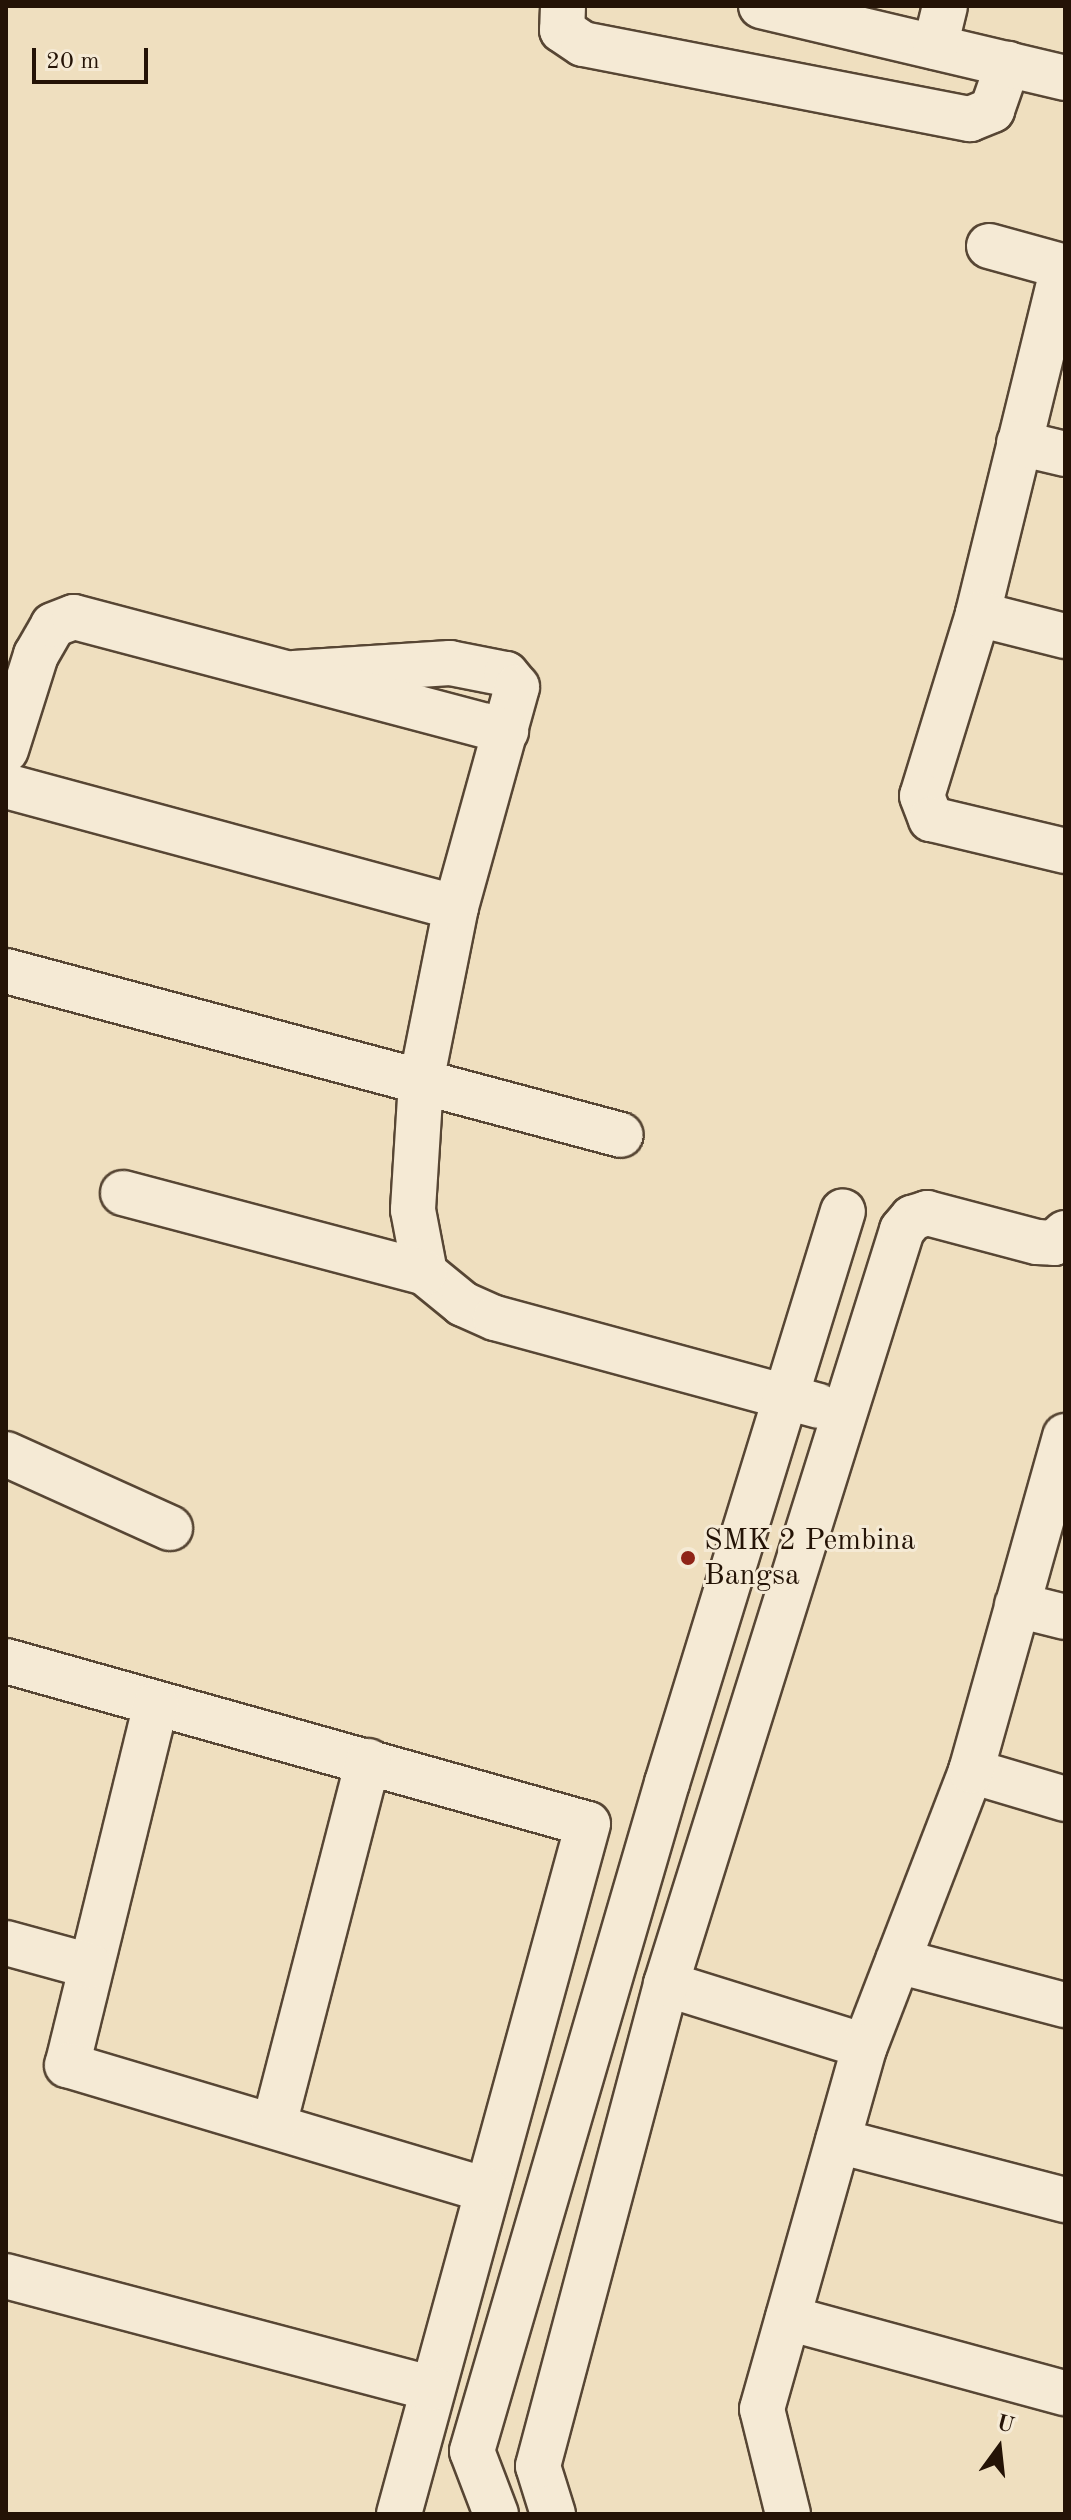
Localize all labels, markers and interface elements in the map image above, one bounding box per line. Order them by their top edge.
scale bar [36,32,152,82]
text: 20 m [46,50,100,74]
place label: SMK 2 Pembina Bangsa [704,1523,916,1594]
marker: SMK 2 Pembina Bangsa [679,1549,697,1567]
north arrow [959,2408,1039,2488]
text: U [994,2412,1016,2438]

